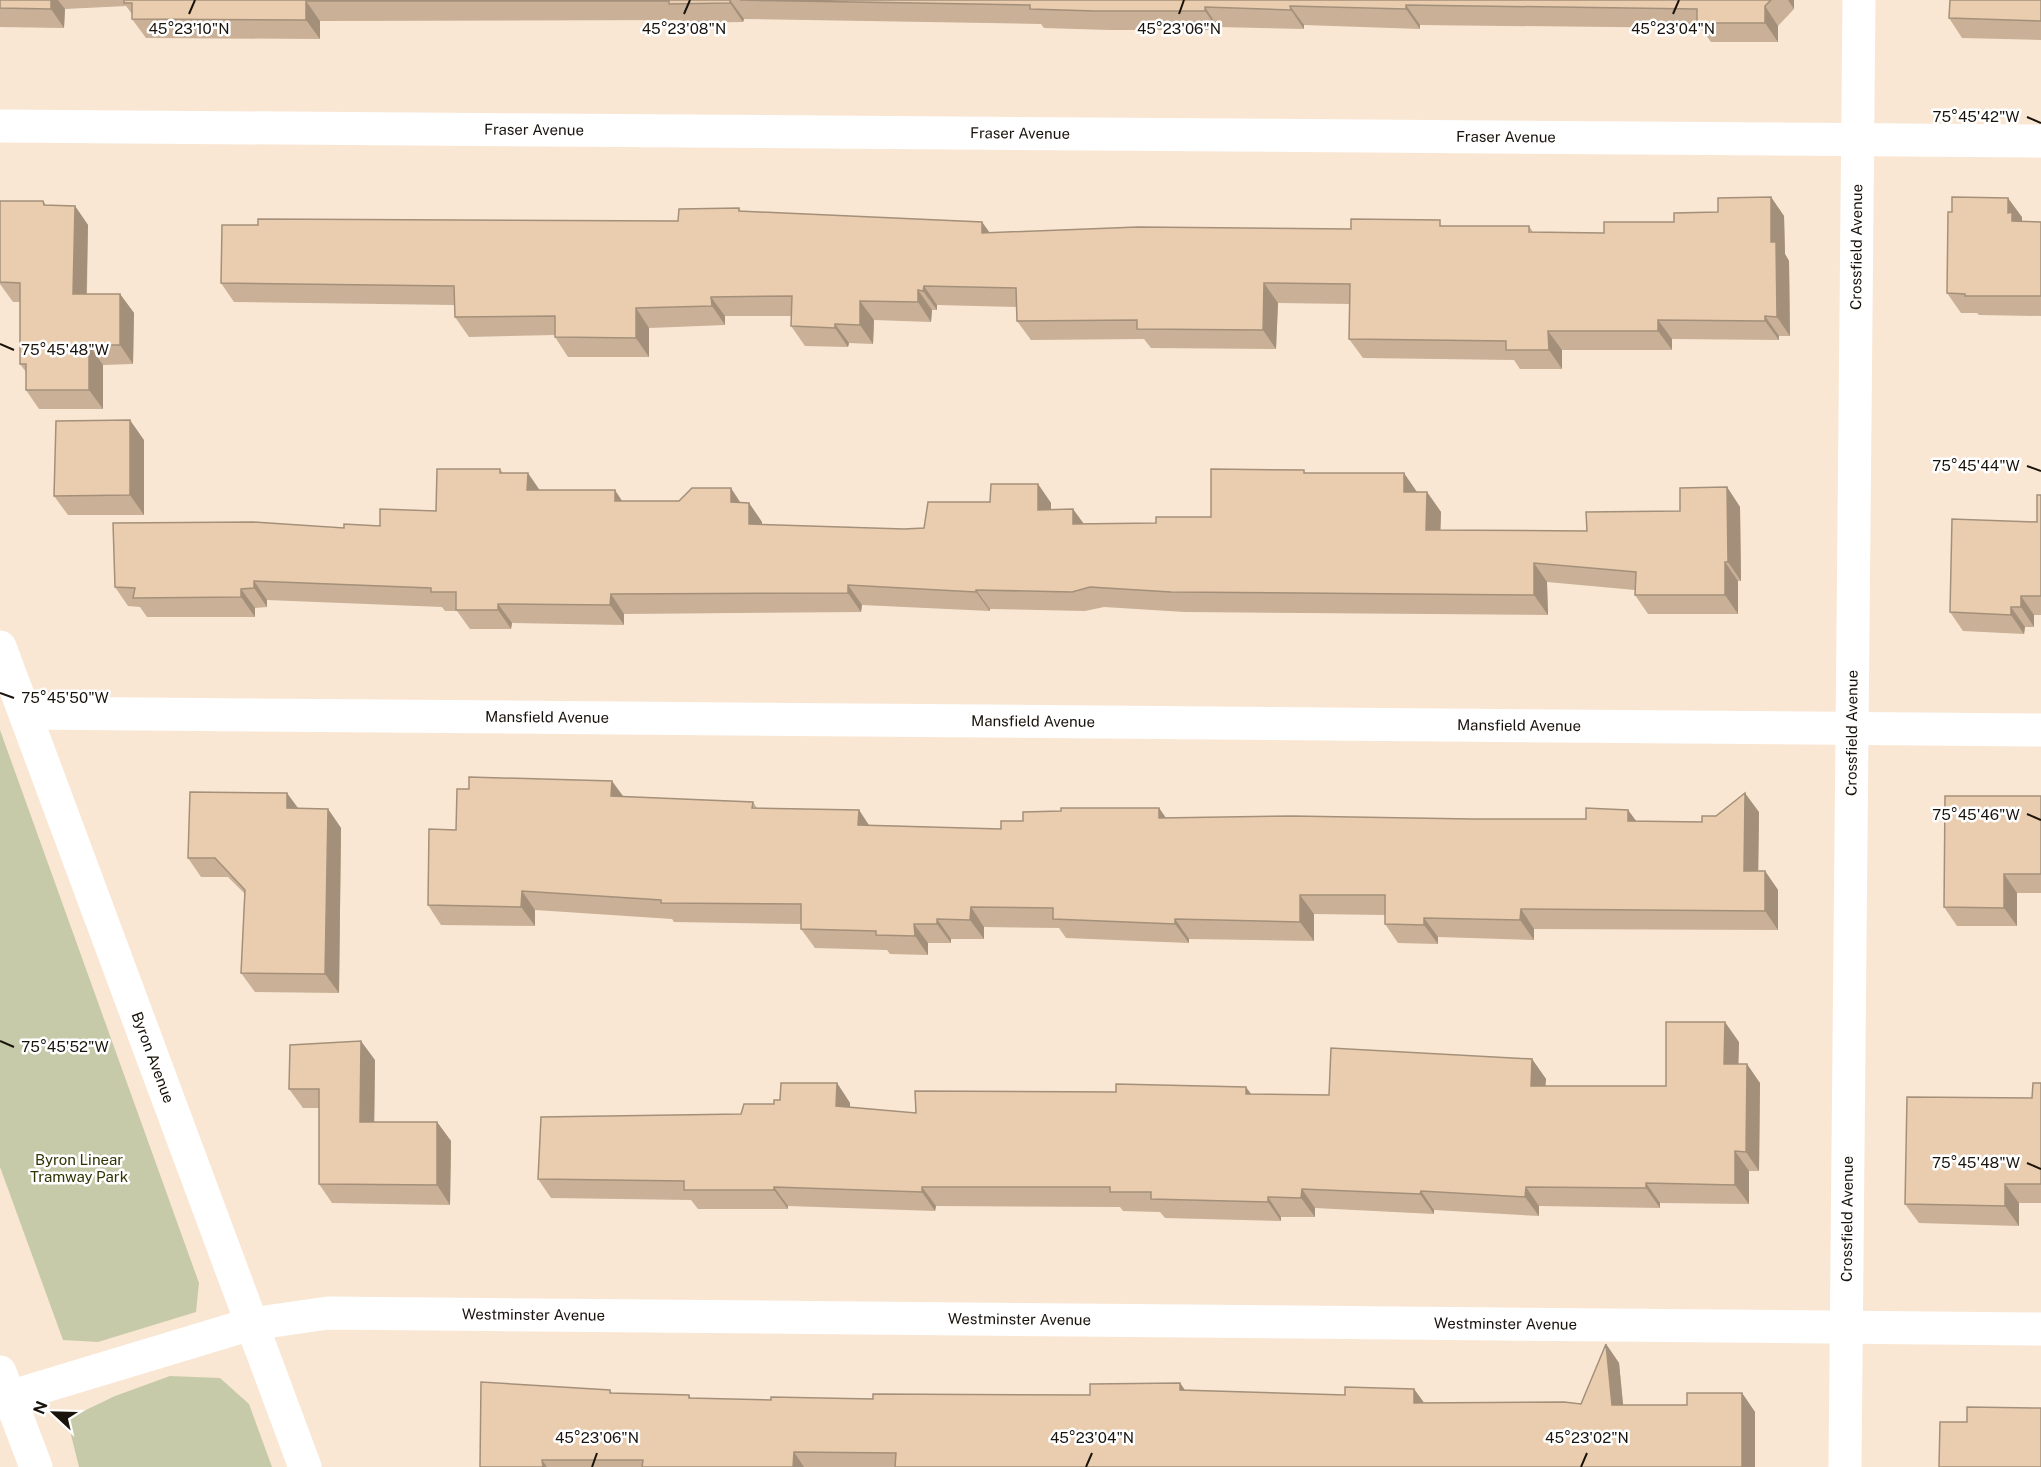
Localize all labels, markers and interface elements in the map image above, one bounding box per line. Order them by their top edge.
text: 45°23'10"N [149,20,229,37]
text: 45°23'08"N [642,20,726,37]
text: 45°23'06"N [1137,20,1221,37]
text: 45°23'04"N [1631,20,1715,37]
text: 75°45'42"W [1932,108,2020,125]
street label: Fraser Avenue [484,121,584,138]
street label: Fraser Avenue [970,124,1070,142]
street label: Fraser Avenue [1456,128,1556,145]
street label: Crossfield Avenue [1847,184,1865,310]
text: 75°45'48"W [21,341,109,358]
text: 75°45'44"W [1932,457,2020,474]
street label: Crossfield Avenue [1842,670,1861,796]
text: 75°45'50"W [21,689,109,706]
street label: Mansfield Avenue [485,708,609,726]
street label: Mansfield Avenue [971,712,1095,730]
street label: Mansfield Avenue [1457,716,1581,734]
text: 75°45'46"W [1932,806,2020,823]
street label: Byron Avenue [128,1009,178,1105]
text: 75°45'52"W [21,1038,109,1055]
park label: Byron Linear Tramway Park [30,1151,128,1185]
text: 75°45'48"W [1932,1154,2020,1171]
street label: Crossfield Avenue [1838,1156,1856,1282]
street label: Westminster Avenue [462,1305,605,1324]
street label: Westminster Avenue [948,1310,1091,1328]
street label: Westminster Avenue [1434,1314,1577,1333]
north arrow [24,1383,84,1443]
text: N [29,1398,52,1417]
text: 45°23'06"N [555,1429,639,1446]
text: 45°23'04"N [1050,1429,1134,1446]
text: 45°23'02"N [1545,1429,1629,1446]

